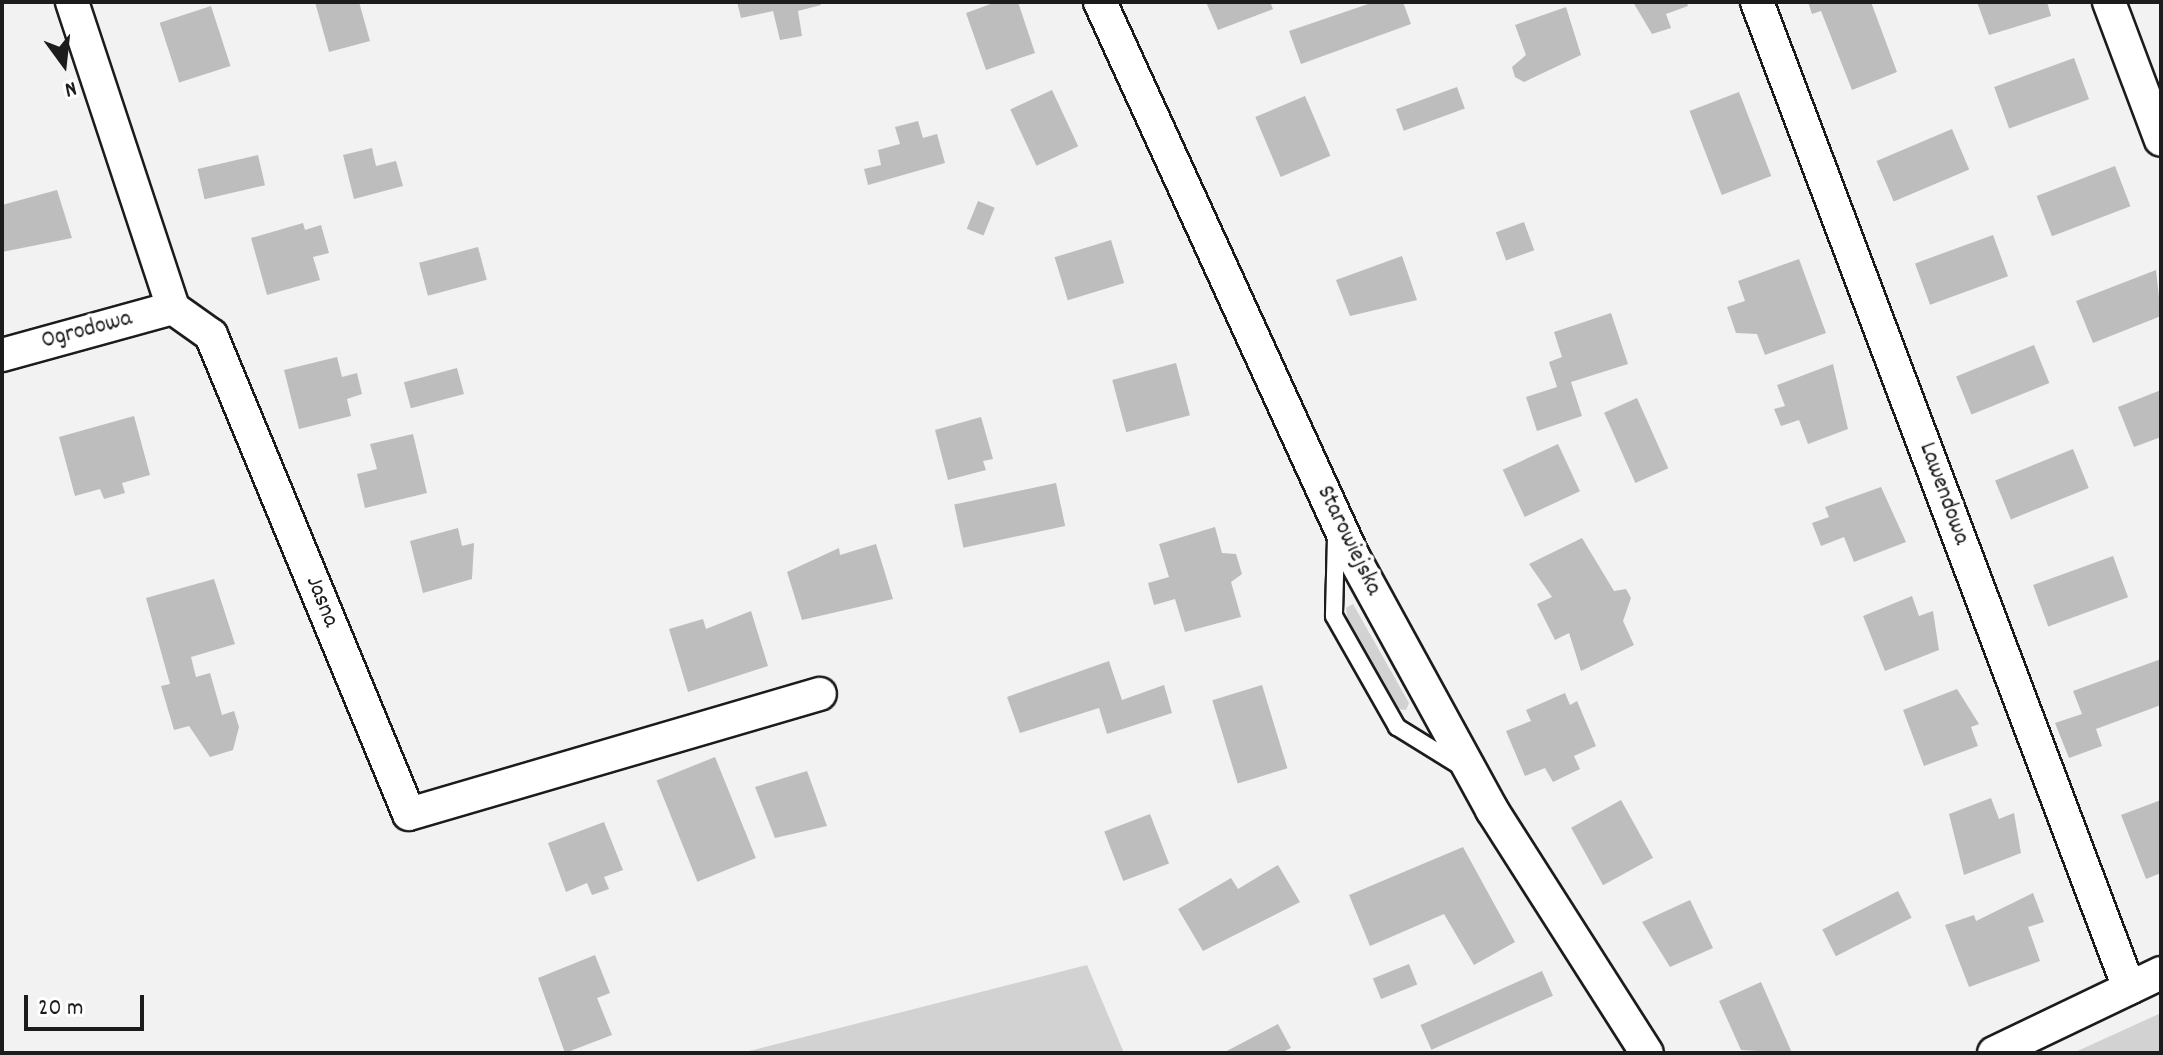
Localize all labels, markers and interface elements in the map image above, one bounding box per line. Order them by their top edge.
north arrow [24,24,104,104]
text: N [61,71,80,104]
street label: Ogrodowa [39,305,135,357]
street label: Lawendowa [1911,439,1975,549]
street label: Starowiejska [1309,482,1387,600]
street label: Jasna [298,572,344,632]
scale bar [28,979,148,1029]
text: 20 m [38,992,84,1026]

